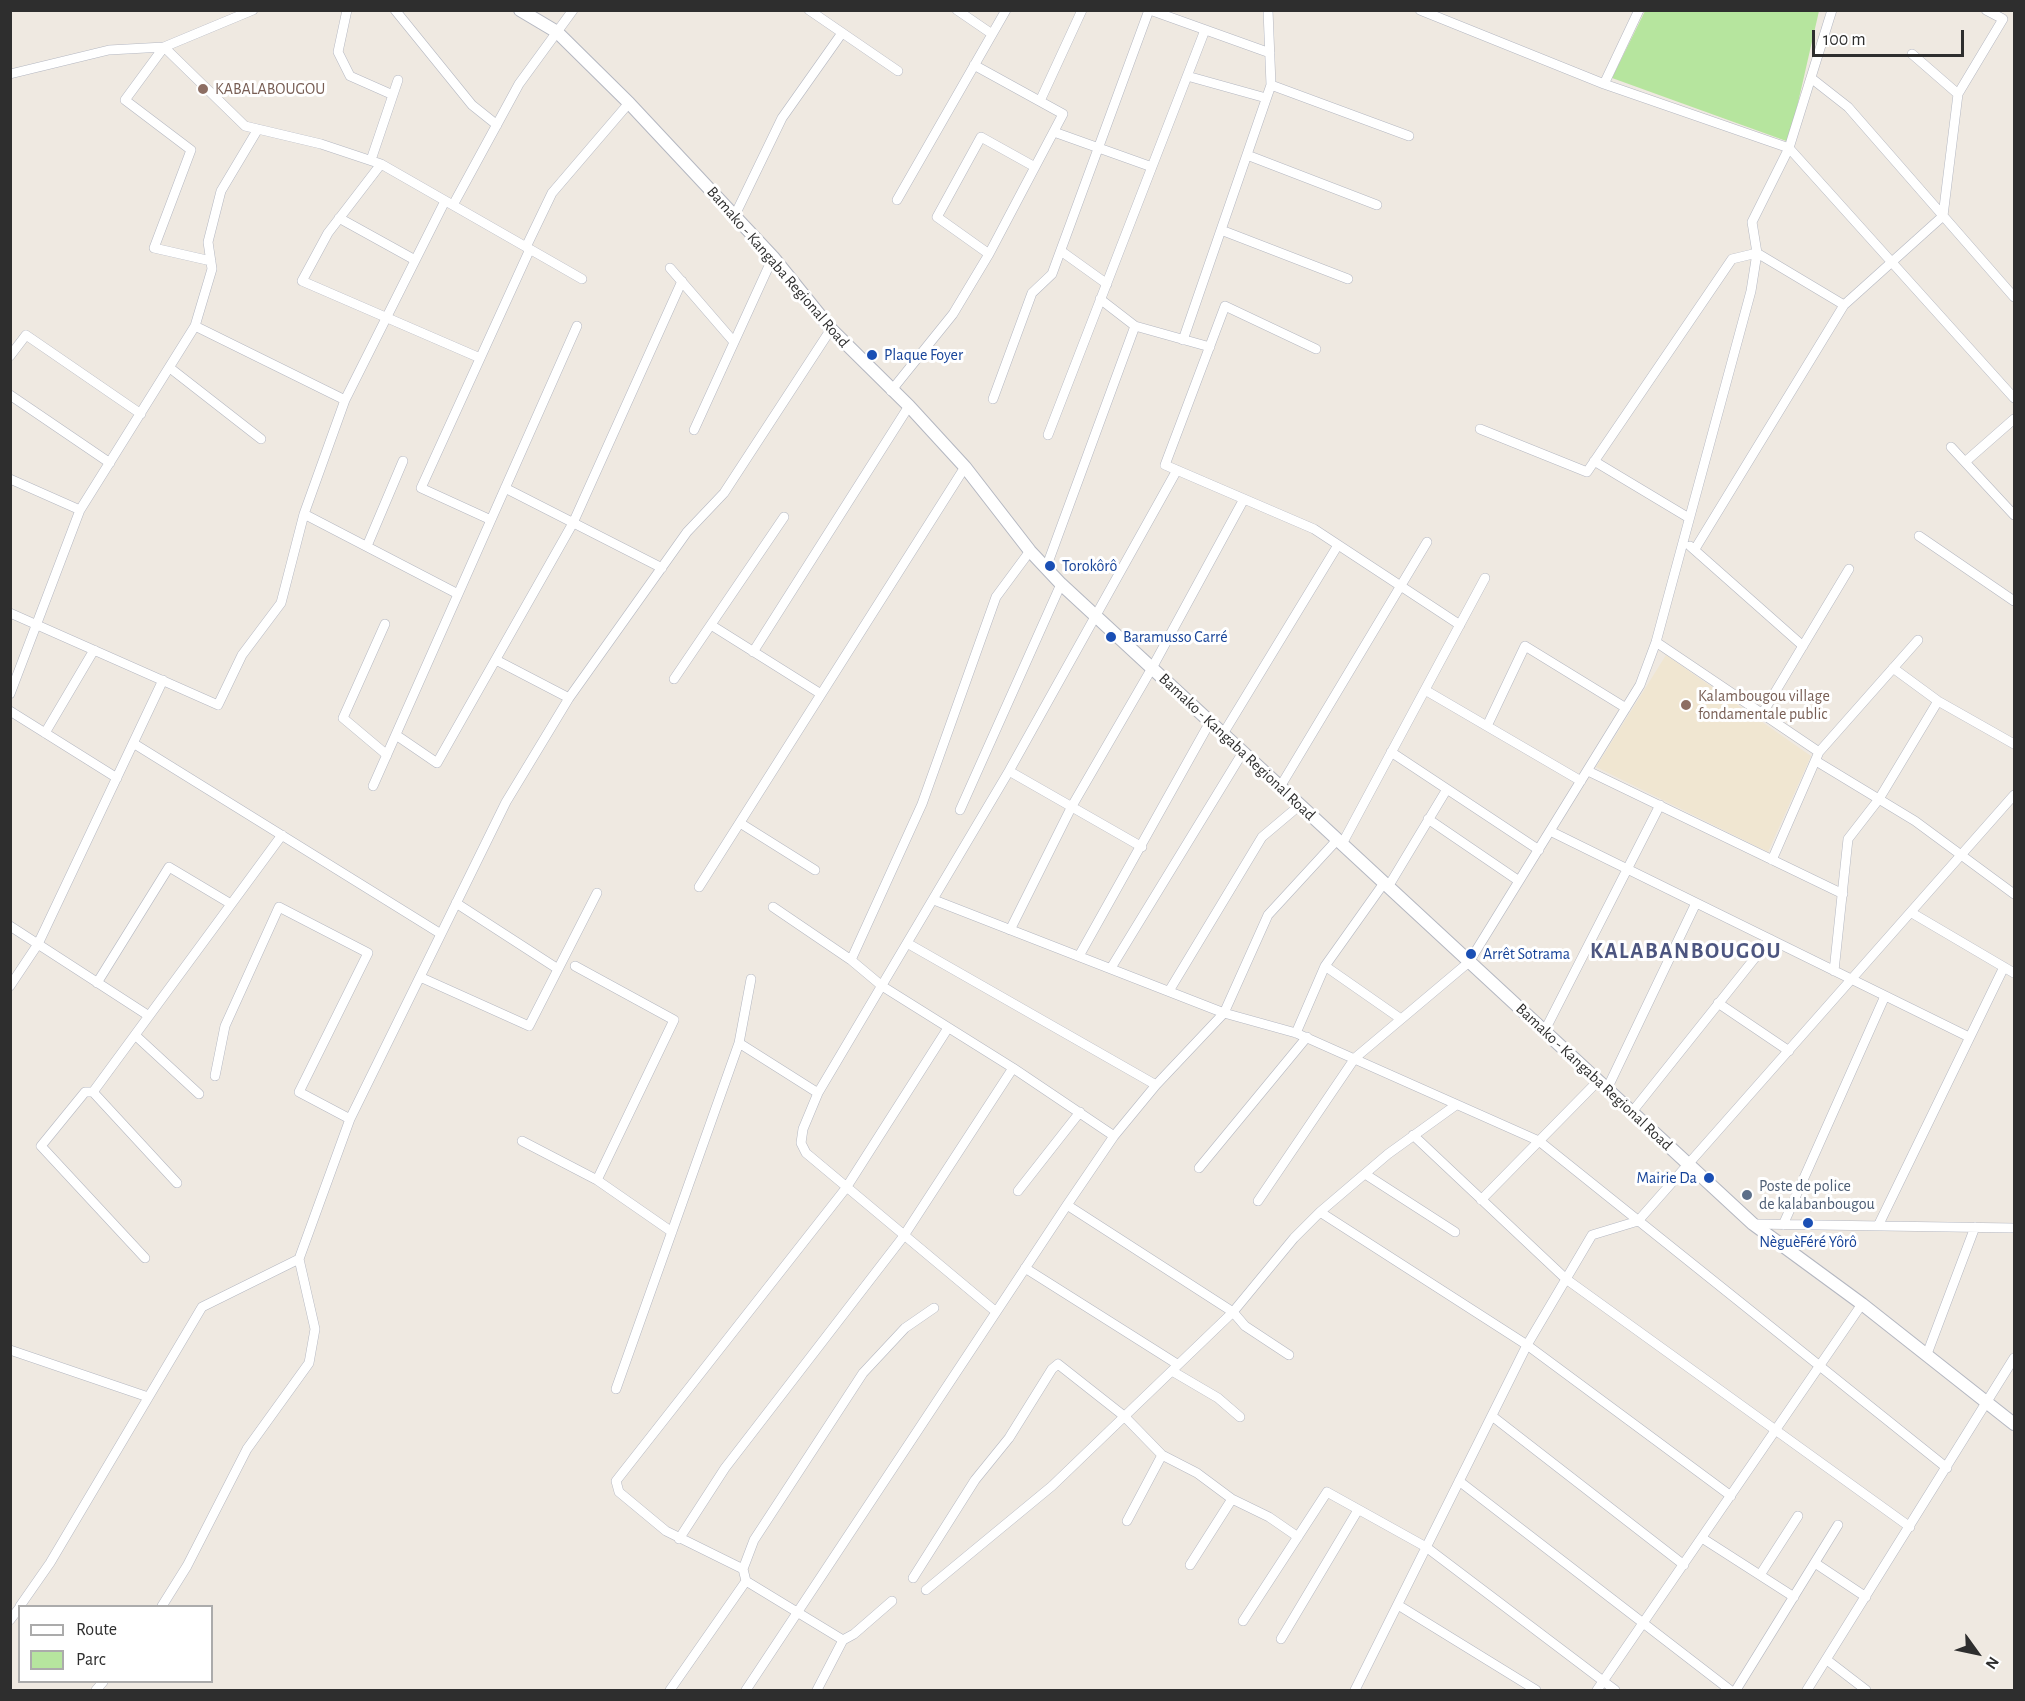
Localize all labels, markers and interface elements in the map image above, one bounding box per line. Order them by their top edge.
scale bar [1815,18,1966,56]
text: 100 m [1823,31,1866,49]
place label: KABALABOUGOU [215,79,325,99]
marker: KABALABOUGOU [196,82,210,96]
street label: Bamako - Kangaba Regional Road [703,182,853,352]
place label: Plaque Foyer [884,345,963,365]
marker: Plaque Foyer [865,348,879,362]
place label: Torokôrô [1062,556,1117,576]
marker: Torokôrô [1043,559,1057,573]
place label: Baramusso Carré [1123,627,1228,647]
marker: Baramusso Carré [1104,630,1118,644]
street label: Bamako - Kangaba Regional Road [1155,669,1319,825]
place label: Kalambougou village fondamentale public [1698,686,1830,724]
marker: Kalambougou village fondamentale public [1679,698,1693,712]
district label: KALABANBOUGOU [1590,938,1782,964]
place label: Arrêt Sotrama [1483,944,1570,964]
marker: Arrêt Sotrama [1464,947,1478,961]
street label: Bamako - Kangaba Regional Road [1512,999,1676,1155]
place label: Mairie Da [1636,1168,1697,1188]
marker: Mairie Da [1702,1171,1716,1185]
place label: Poste de police de kalabanbougou [1759,1176,1875,1214]
marker: Poste de police de kalabanbougou [1740,1188,1754,1202]
marker: NèguèFéré Yôrô [1801,1216,1815,1230]
place label: NèguèFéré Yôrô [1759,1232,1857,1252]
legend [18,1605,213,1683]
text: Route [76,1621,117,1639]
north arrow [1947,1623,2007,1683]
text: Parc [76,1651,106,1669]
text: N [1982,1654,2002,1672]

